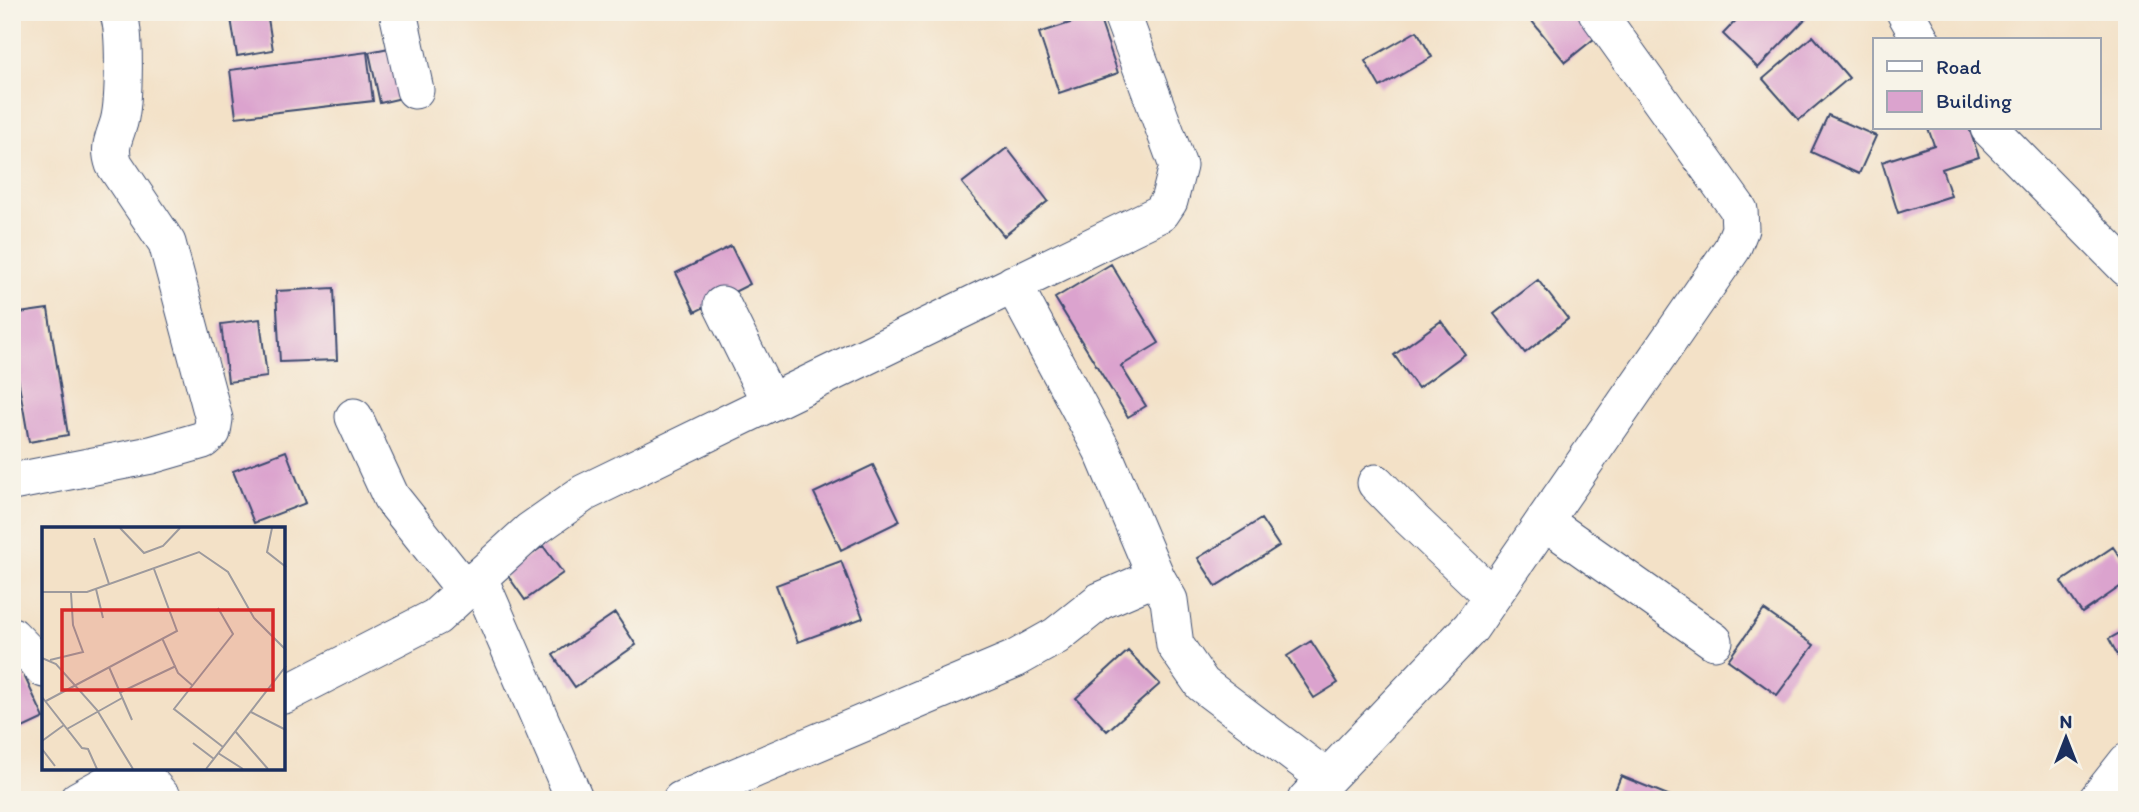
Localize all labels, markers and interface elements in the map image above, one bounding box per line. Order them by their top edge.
legend [1873,38,2100,130]
text: Road [1936,54,1982,79]
text: Building [1936,88,2012,113]
inset map [42,527,285,770]
north arrow [2030,704,2100,774]
text: N [2060,710,2072,733]

